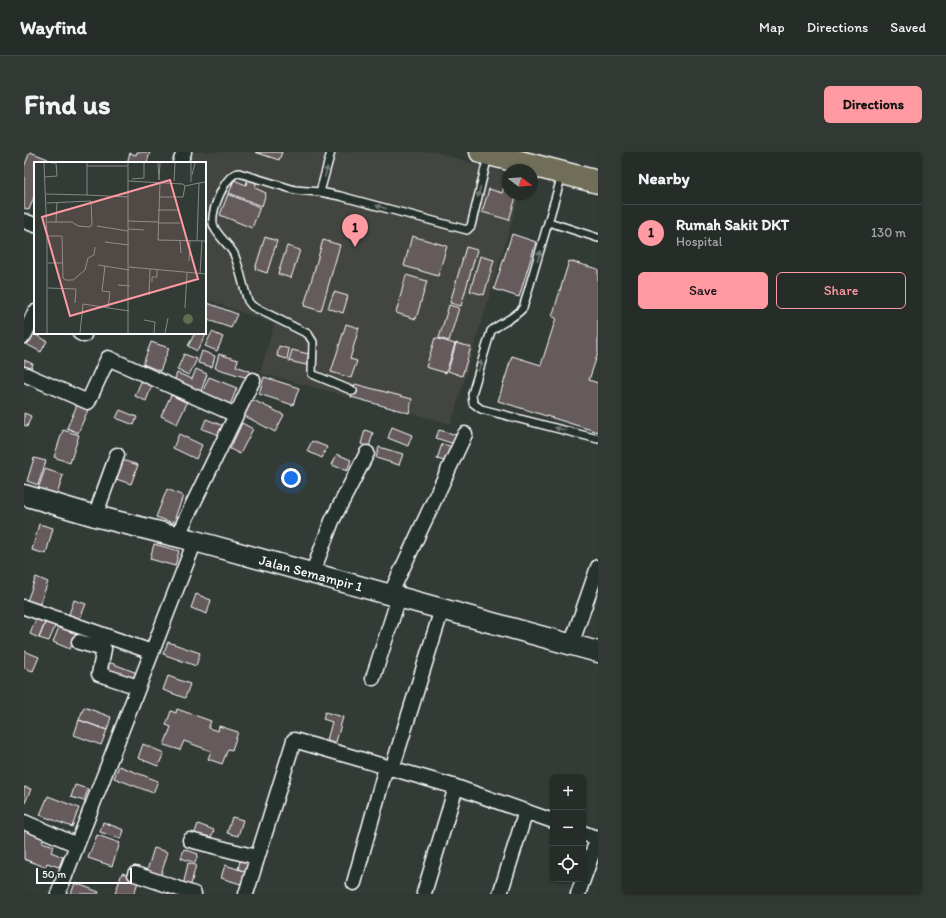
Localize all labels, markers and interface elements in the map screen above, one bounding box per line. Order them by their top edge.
text: Wayfind [20,16,87,39]
text: Map [759,19,785,36]
text: Directions [807,19,868,36]
text: Saved [890,19,926,36]
button: Directions [824,86,922,123]
text: Find us [24,87,111,121]
inset map [34,162,206,334]
north arrow [502,164,538,200]
one-way arrow [323,166,329,178]
text: Nearby [638,168,690,188]
one-way arrow [476,186,482,198]
one-way arrow [375,204,387,210]
pin: 1 [342,214,368,247]
text: Rumah Sakit DKT [676,216,789,234]
text: 1 [648,225,654,240]
text: 130 m [871,225,906,240]
text: Hospital [676,234,723,249]
one-way arrow [536,250,542,262]
button: Save [638,272,768,309]
button: Share [776,272,906,309]
one-way arrow [478,359,484,371]
one-way arrow [554,426,566,432]
your location [281,468,301,488]
street label: Jalan Semampir 1 [257,551,365,596]
map controls [550,774,586,882]
button: + [550,774,586,810]
button: − [550,810,586,846]
button: locate [550,846,586,882]
scale bar [36,866,132,885]
text: 50 m [42,868,66,881]

